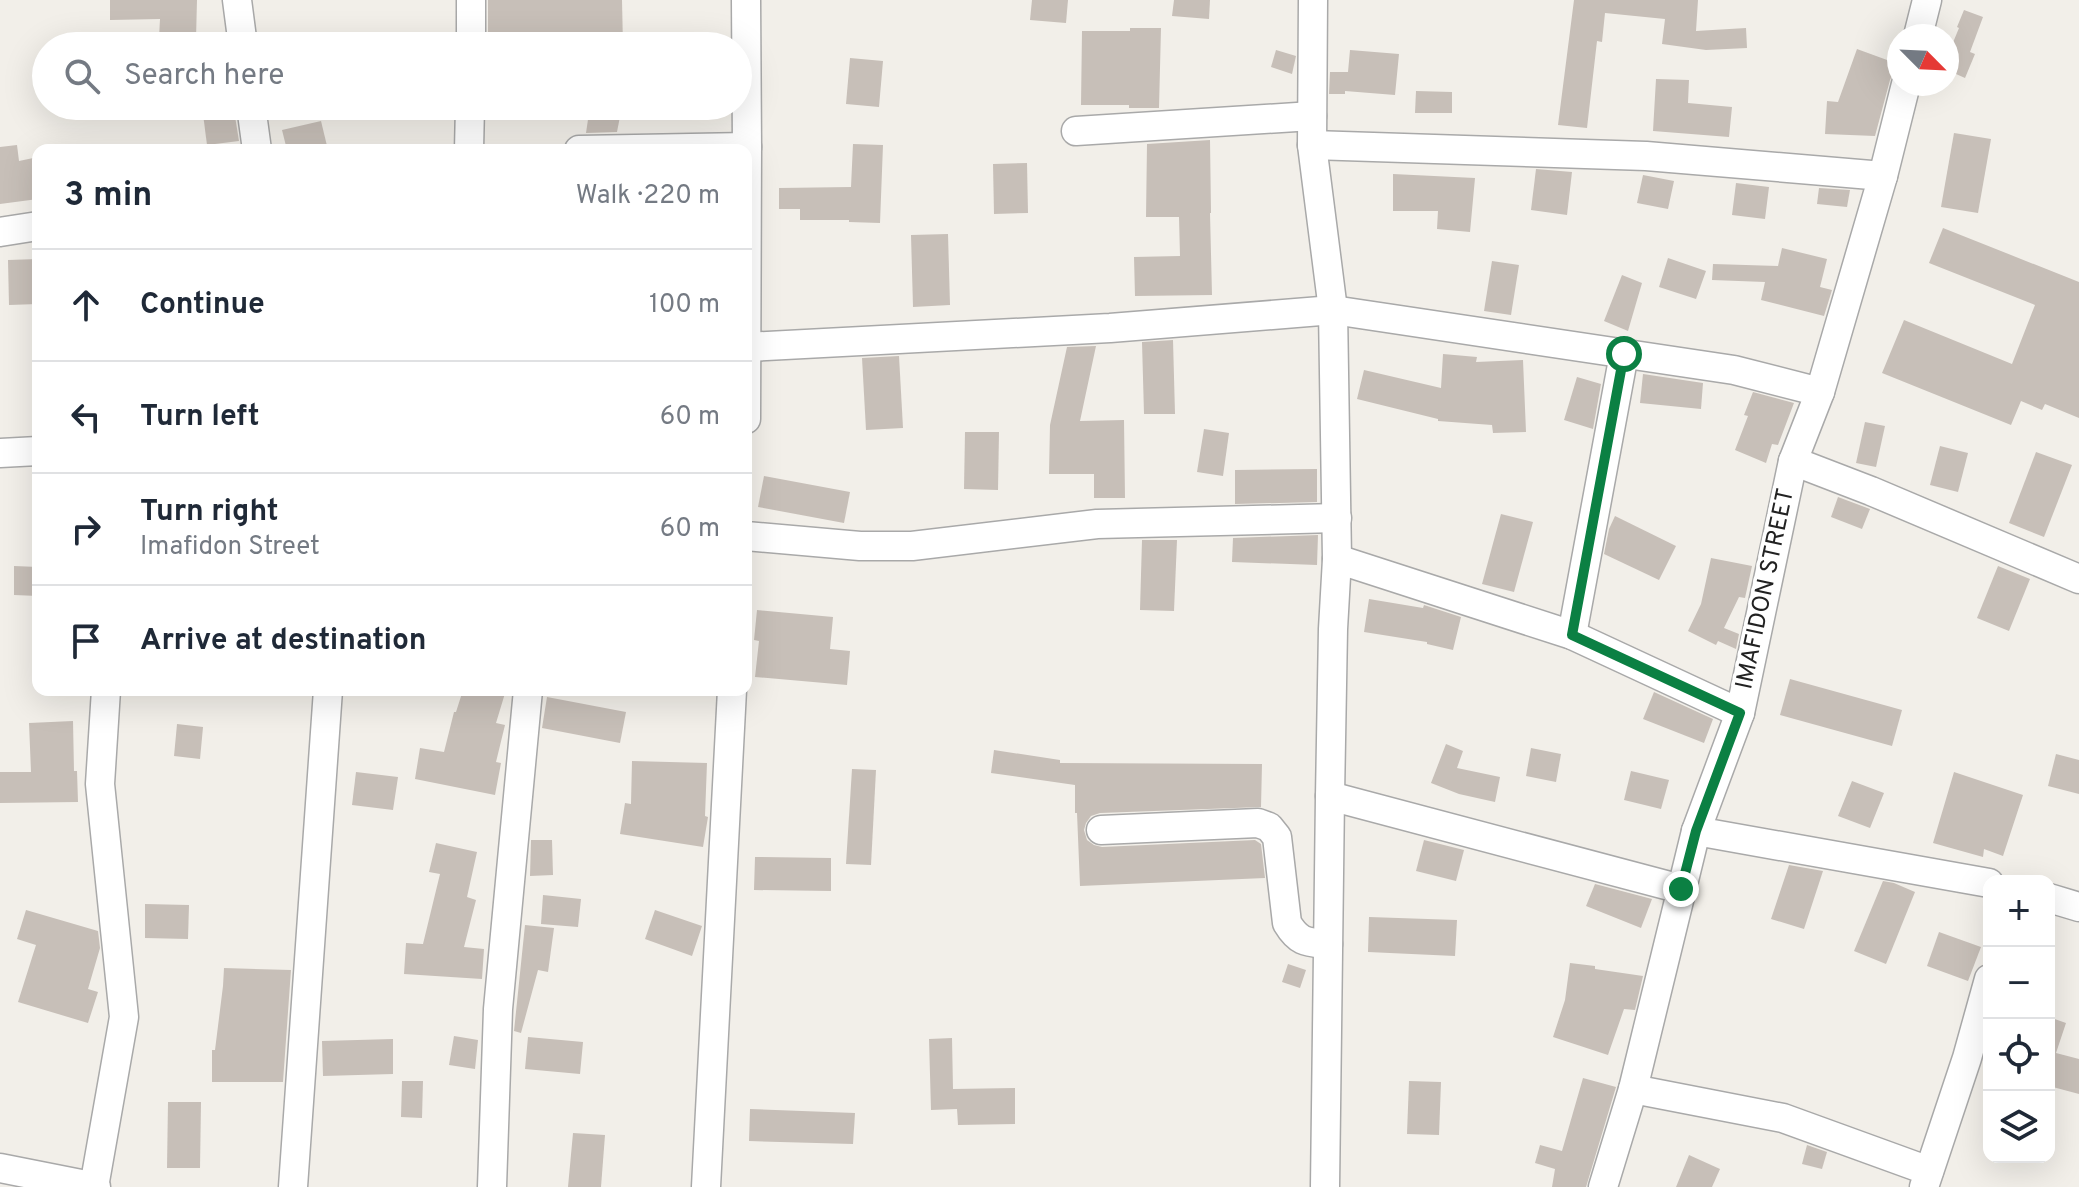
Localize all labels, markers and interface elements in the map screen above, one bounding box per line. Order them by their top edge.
north arrow [1887,24,1959,96]
search box [32,32,752,120]
icon: search [60,54,104,98]
text: Search here [124,58,284,95]
text: 3 min [64,175,152,218]
text: Walk · 220 m [576,180,720,213]
icon: ahead [64,283,108,327]
text: Continue [140,287,265,324]
text: 100 m [649,289,720,322]
route start [1606,336,1642,372]
icon: left [64,395,108,439]
text: Turn left [140,399,260,436]
text: 60 m [660,401,720,434]
street label: IMAFIDON STREET [1730,486,1802,692]
text: Turn right [140,494,278,531]
icon: right [64,507,108,551]
text: 60 m [660,513,720,546]
text: Imafidon Street [140,531,320,564]
icon: arrive [64,619,108,663]
text: Arrive at destination [140,623,426,660]
route end [1663,871,1699,907]
map controls [1983,875,2055,1163]
button: + [1983,875,2055,947]
button: − [1983,947,2055,1019]
button: locate [1983,1019,2055,1091]
button: layers [1983,1091,2055,1163]

